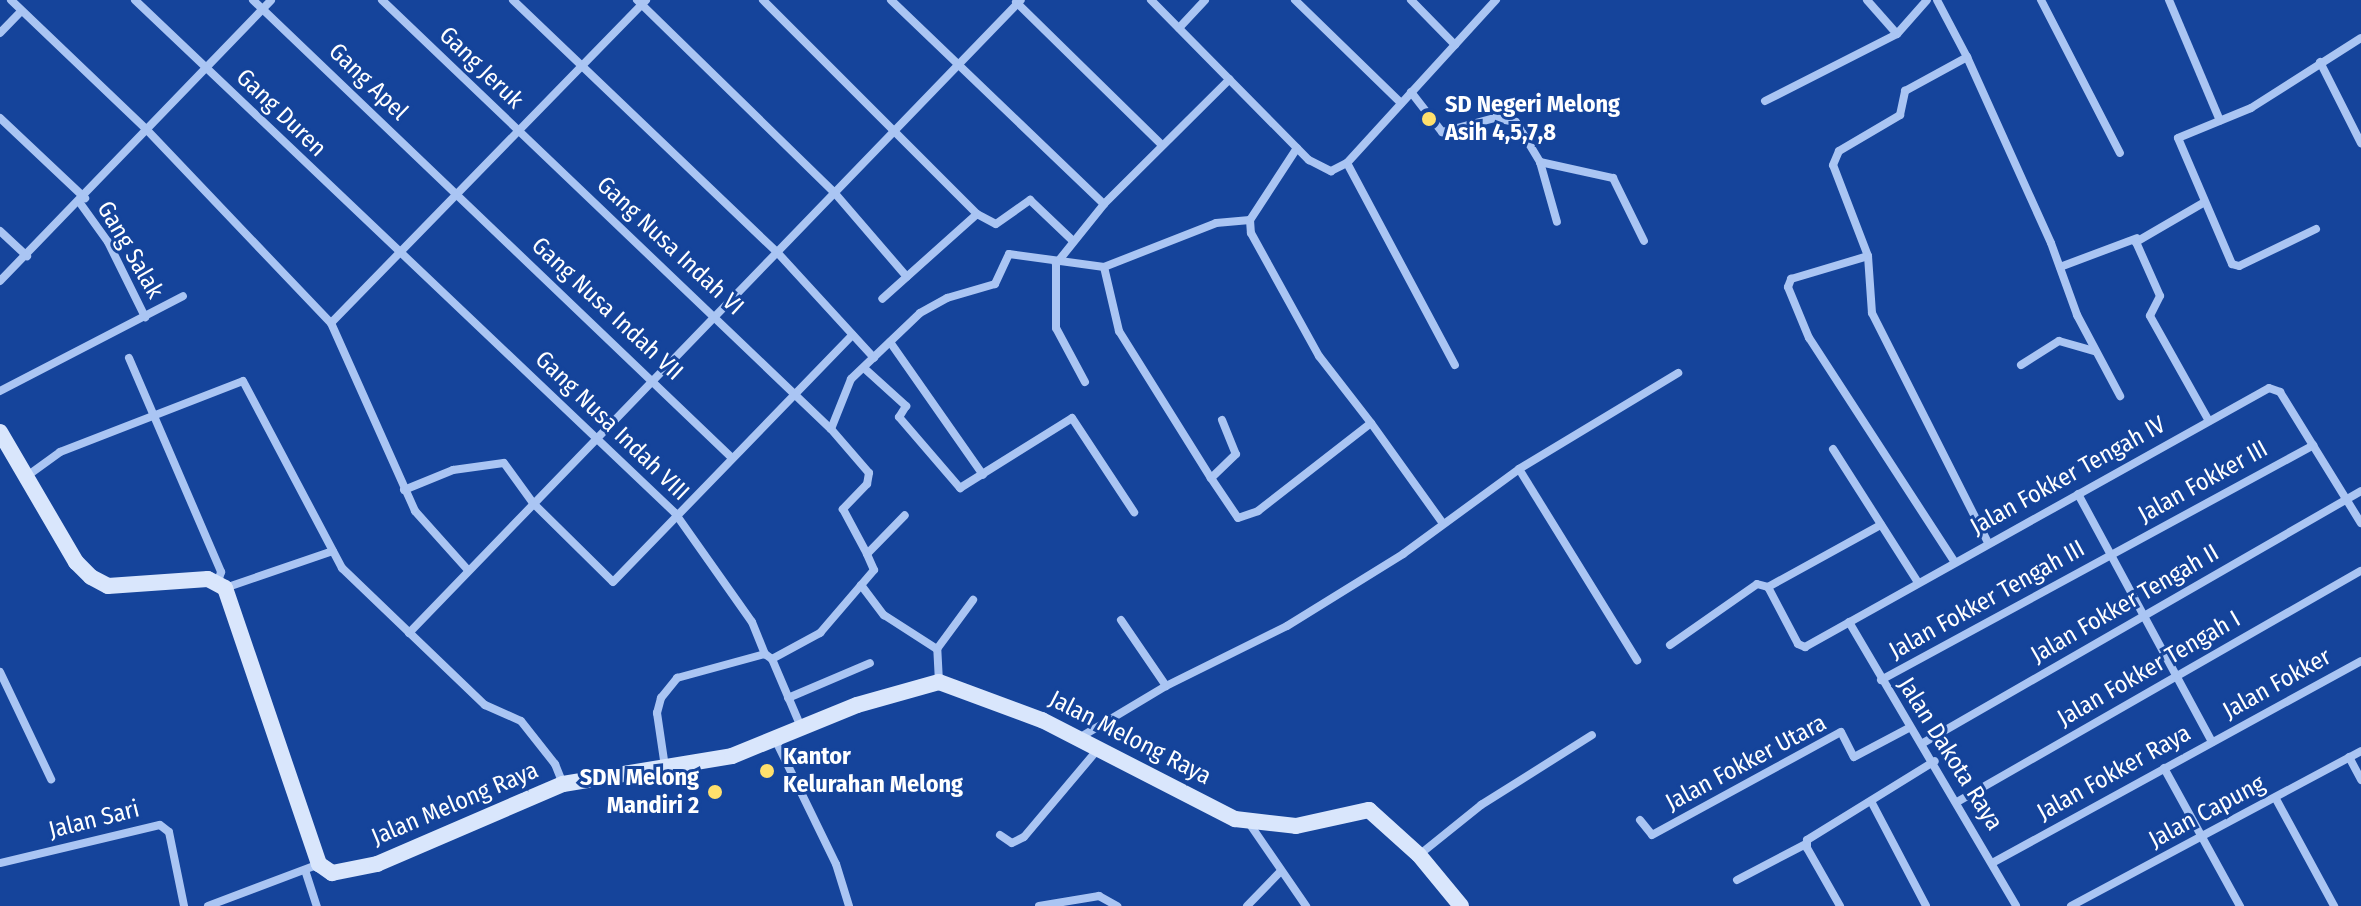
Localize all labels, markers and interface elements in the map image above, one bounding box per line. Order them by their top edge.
street label: Gang Jeruk [433,21,529,115]
street label: Gang Apel [323,37,413,127]
street label: Gang Duren [230,63,332,163]
place label: SD Negeri Melong Asih 4,5,7,8 [1445,91,1620,147]
marker: SD Negeri Melong Asih 4,5,7,8 [1420,110,1438,128]
street label: Gang Nusa Indah VI [591,171,749,321]
street label: Gang Salak [91,196,169,304]
street label: Gang Nusa Indah VII [525,232,689,386]
street label: Gang Nusa Indah VIII [529,345,695,507]
street label: Jalan Fokker Tengah IV [1966,410,2170,542]
street label: Jalan Fokker III [2133,435,2273,529]
street label: Jalan Fokker Tengah III [1884,534,2090,666]
street label: Jalan Fokker Tengah II [2026,538,2224,670]
street label: Jalan Fokker Tengah I [2053,605,2245,733]
street label: Jalan Fokker [2218,643,2336,725]
street label: Jalan Dakota Raya [1891,672,2009,836]
street label: Jalan Melong Raya [1044,685,1216,791]
street label: Jalan Fokker Utara [1661,709,1831,817]
street label: Jalan Fokker Raya [2032,719,2196,827]
place label: Kantor Kelurahan Melong [783,743,963,799]
street label: Jalan Melong Raya [367,756,543,852]
marker: Kantor Kelurahan Melong [758,762,776,780]
place label: SDN Melong Mandiri 2 [580,764,699,820]
street label: Jalan Capung [2144,769,2270,855]
marker: SDN Melong Mandiri 2 [706,783,724,801]
street label: Jalan Sari [46,795,142,845]

